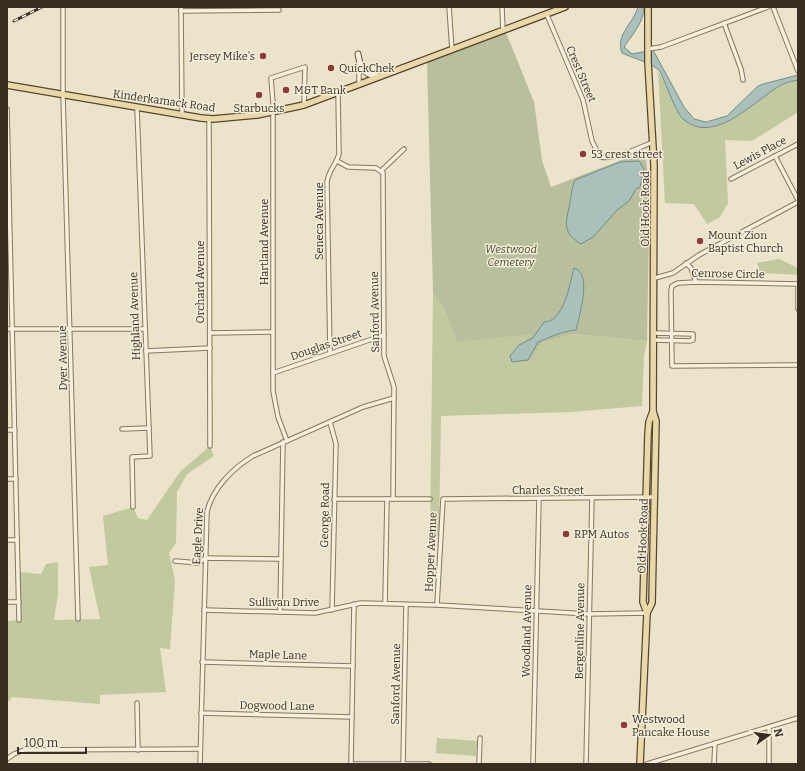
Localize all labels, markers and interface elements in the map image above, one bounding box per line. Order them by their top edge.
street label: Crest Street [563,44,599,104]
place label: Jersey Mike's [189,50,255,63]
marker: Jersey Mike's [258,51,268,61]
place label: QuickChek [339,62,395,75]
marker: QuickChek [326,63,336,73]
place label: M&T Bank [294,84,347,97]
marker: M&T Bank [281,85,291,95]
street label: Kinderkamack Road [112,87,216,115]
marker: Starbucks [254,90,264,100]
place label: Starbucks [234,102,284,115]
street label: Lewis Place [731,134,789,172]
place label: 53 crest street [591,148,663,161]
marker: 53 crest street [578,149,588,159]
street label: Old Hook Road [639,171,652,247]
street label: Seneca Avenue [313,182,326,260]
street label: Hartland Avenue [258,199,271,285]
place label: Mount Zion Baptist Church [708,229,784,255]
marker: Mount Zion Baptist Church [695,236,705,246]
street label: Orchard Avenue [194,241,207,323]
park label: Westwood Cemetery [485,243,538,269]
street label: Cenrose Circle [691,267,765,281]
street label: Sanford Avenue [368,271,382,353]
street label: Highland Avenue [127,272,143,360]
street label: Dyer Avenue [56,325,70,391]
street label: Douglas Street [289,327,363,363]
street label: George Road [318,482,332,548]
street label: Charles Street [512,484,584,497]
street label: Old Hook Road [635,498,651,574]
street label: Eagle Drive [190,507,206,565]
street label: Hopper Avenue [422,512,440,592]
place label: RPM Autos [574,528,629,541]
marker: RPM Autos [561,529,571,539]
street label: Bergenline Avenue [573,582,587,680]
street label: Woodland Avenue [520,584,534,678]
street label: Sullivan Drive [249,596,319,609]
street label: Sanford Avenue [389,643,403,725]
street label: Maple Lane [249,647,307,663]
street label: Dogwood Lane [239,699,315,713]
place label: Westwood Pancake House [632,713,710,739]
north arrow [749,715,789,755]
marker: Westwood Pancake House [619,720,629,730]
text: N [771,727,786,739]
scale bar [18,729,86,755]
text: 100 m [24,736,59,750]

